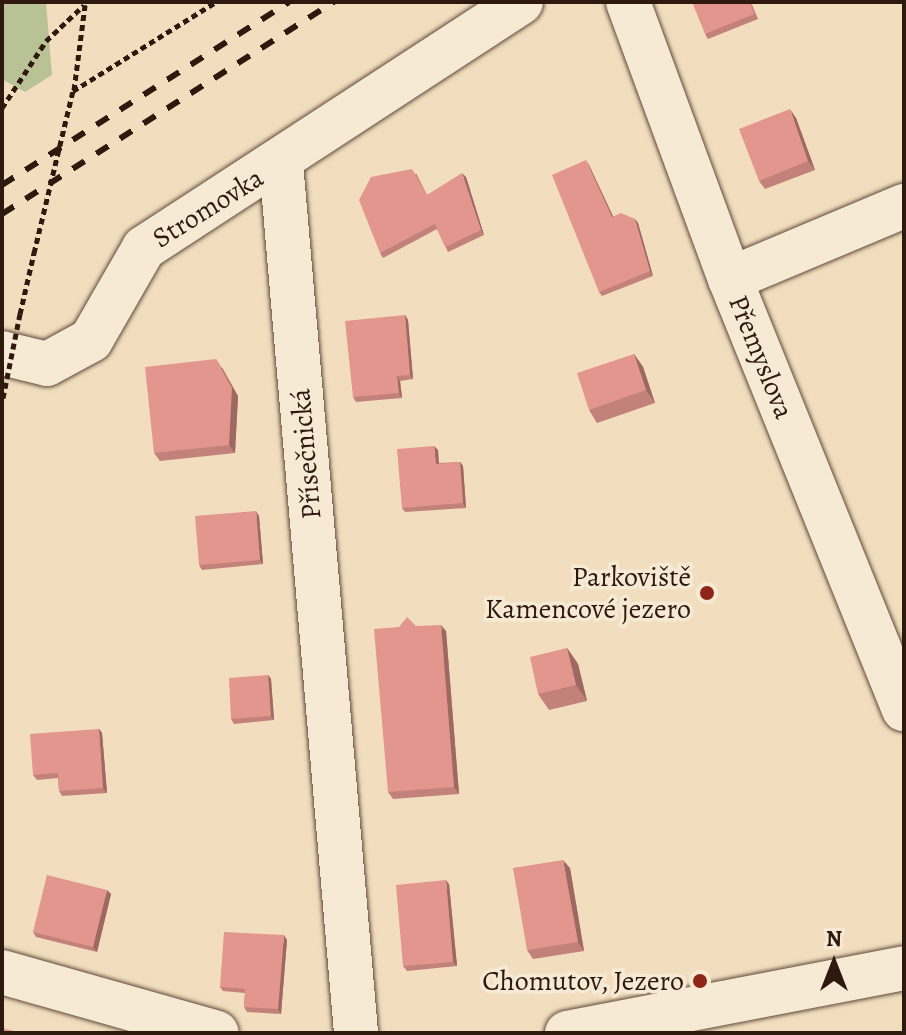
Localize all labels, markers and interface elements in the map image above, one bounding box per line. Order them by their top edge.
street label: Stromovka [146,161,270,255]
street label: Přemyslova [721,290,801,424]
street label: Přísečnická [284,387,328,521]
place label: Parkoviště Kamencové jezero [485,560,691,626]
marker: Parkoviště Kamencové jezero [698,584,716,602]
north arrow [794,923,874,1003]
text: N [826,924,842,954]
place label: Chomutov, Jezero [482,964,684,998]
marker: Chomutov, Jezero [691,972,709,990]

